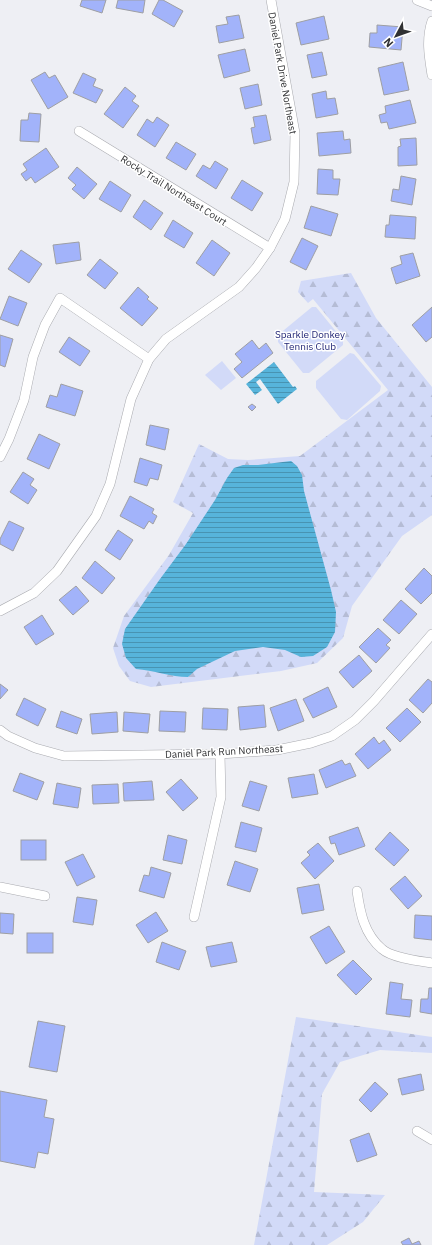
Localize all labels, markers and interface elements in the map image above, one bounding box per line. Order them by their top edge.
street label: Daniel Park Drive Northeast [265,11,300,136]
north arrow [376,16,416,56]
text: N [381,35,396,50]
street label: Rocky Trail Northeast Court [118,152,230,229]
park label: Sparkle Donkey Tennis Club [275,328,345,353]
street label: Daniel Park Run Northeast [165,742,284,761]

